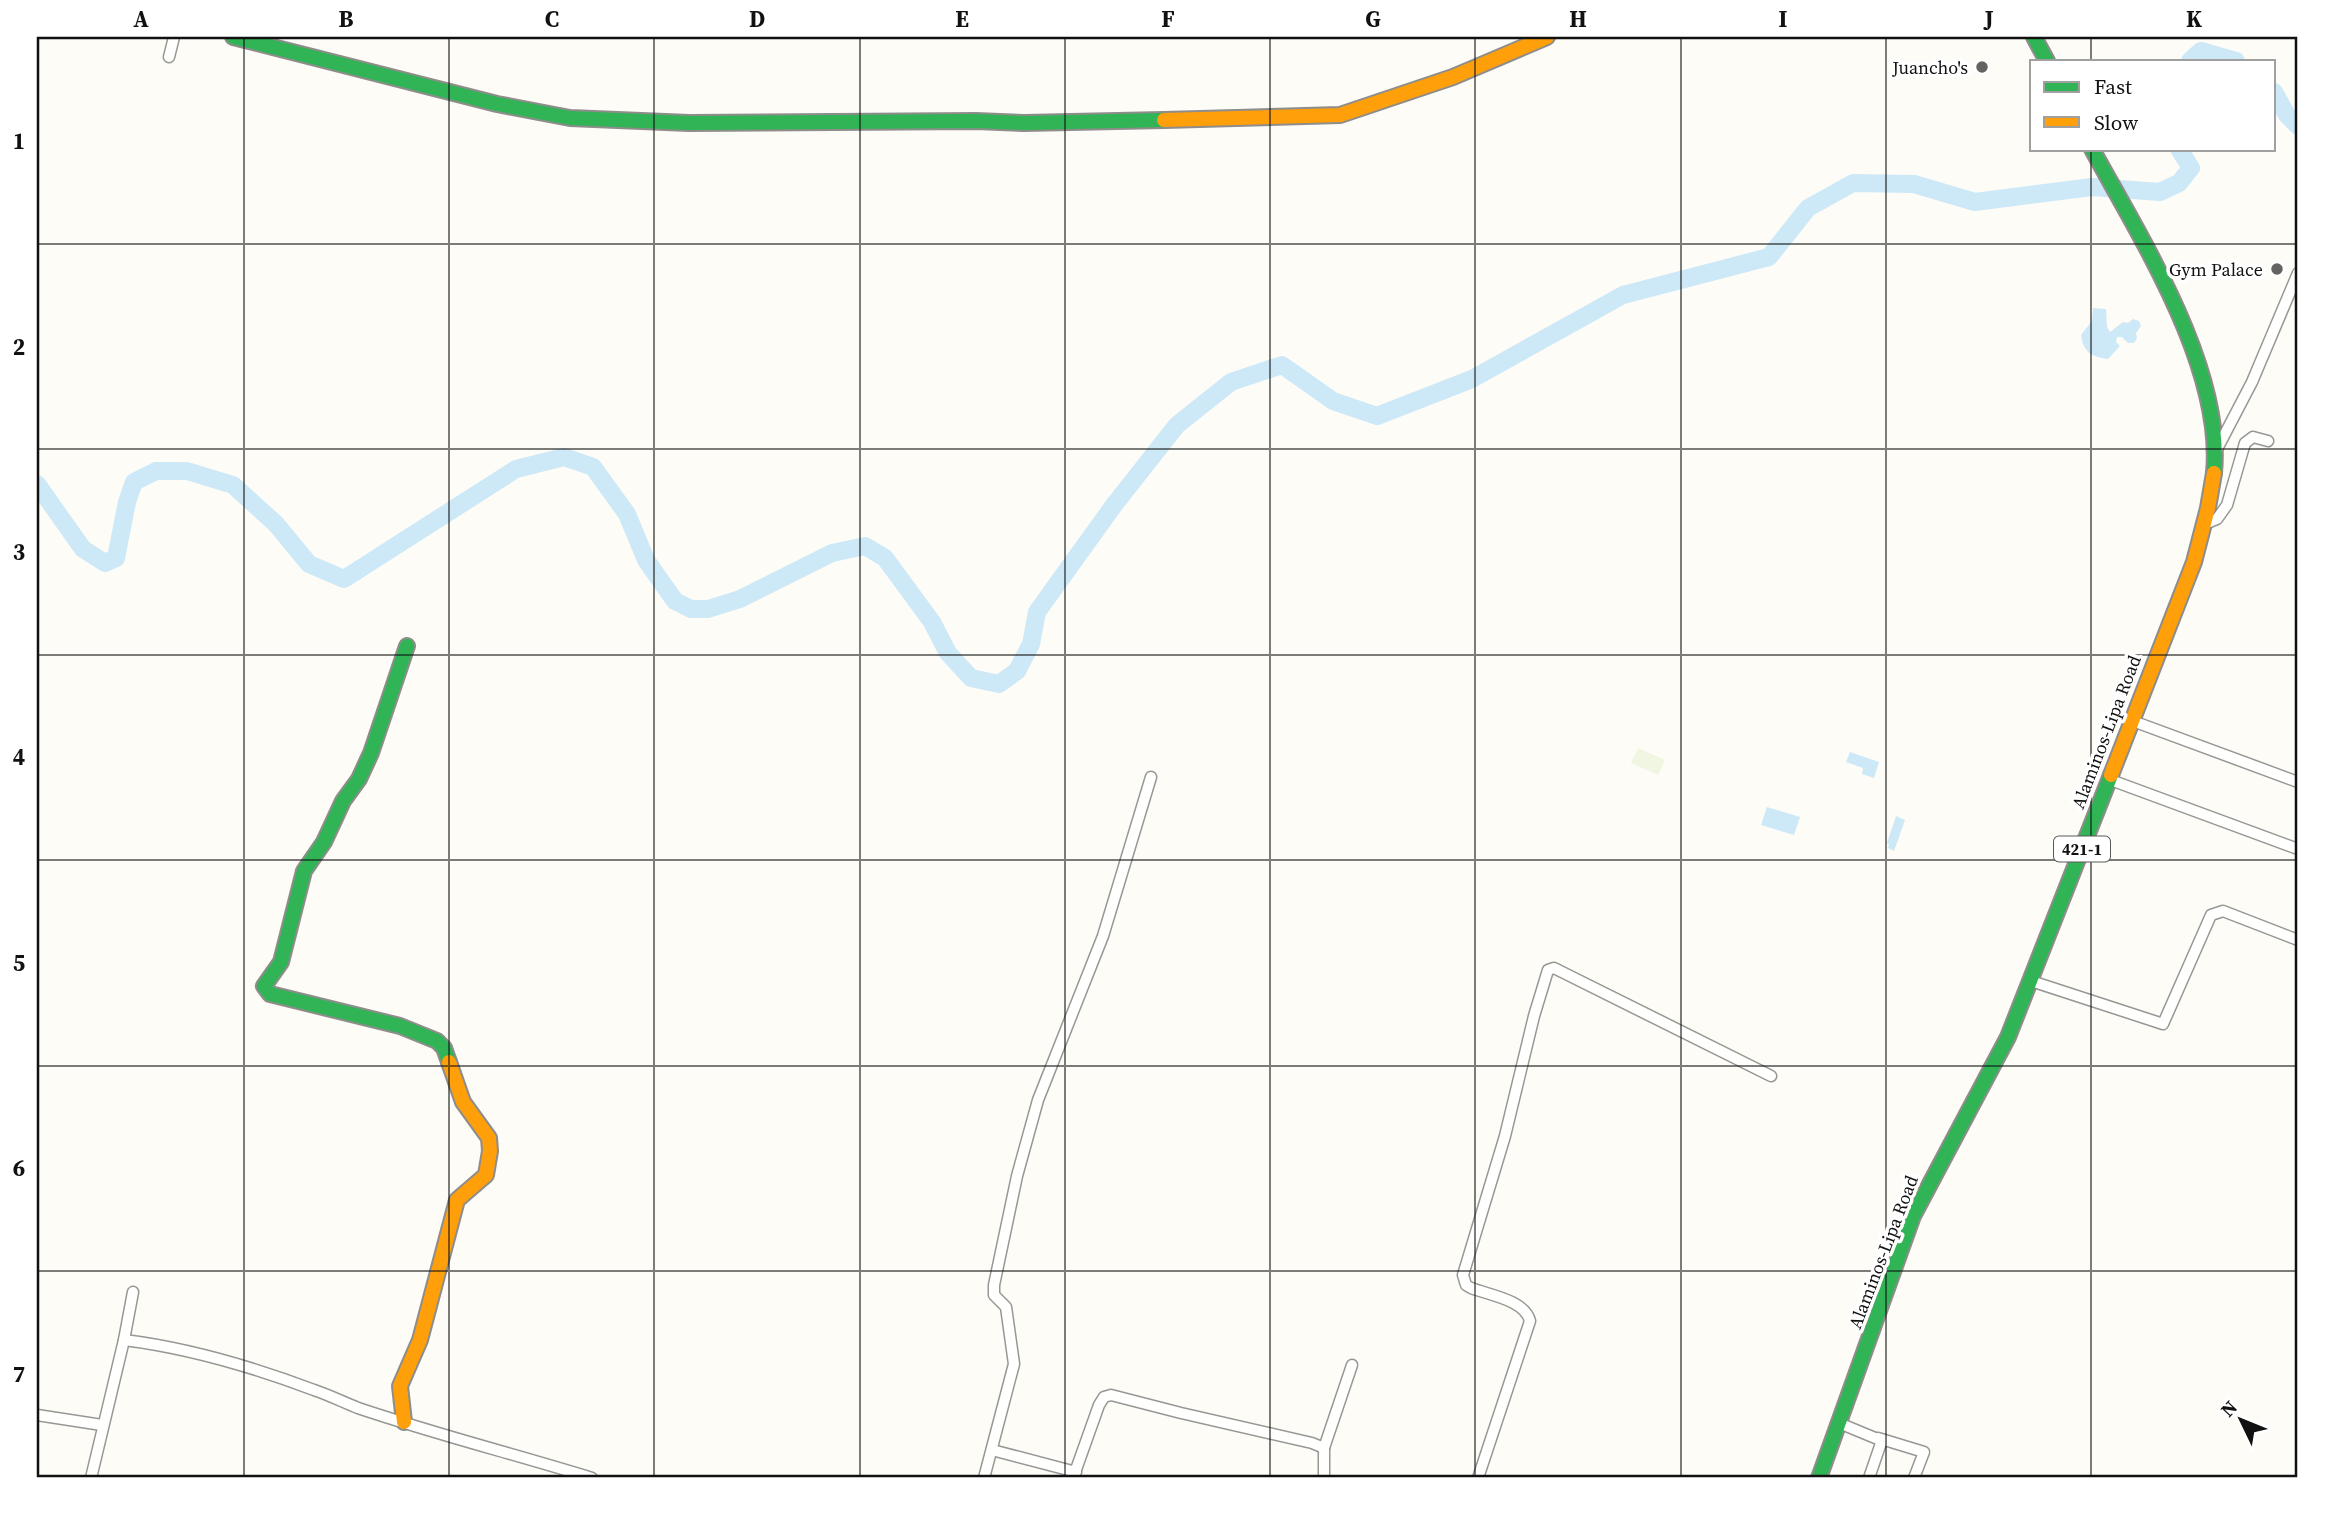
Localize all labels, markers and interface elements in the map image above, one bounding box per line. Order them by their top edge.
text: A [133,3,149,35]
text: B [339,3,354,35]
text: C [545,3,559,35]
text: D [749,3,765,35]
text: E [955,3,969,35]
text: F [1161,3,1175,35]
text: G [1365,3,1381,35]
text: H [1569,3,1587,35]
text: I [1779,3,1788,35]
text: J [1982,3,1994,35]
text: K [2186,3,2202,35]
place label: Juancho's [1891,55,1968,80]
marker: Juancho's [1974,59,1990,75]
legend [2030,60,2276,150]
text: Fast [2094,72,2132,101]
text: Slow [2094,108,2138,137]
text: 1 [13,125,25,157]
place label: Gym Palace [2169,257,2263,282]
marker: Gym Palace [2269,261,2285,277]
text: 2 [13,331,25,363]
text: 3 [13,536,25,568]
street label: Alaminos-Lipa Road [2065,652,2147,812]
text: 4 [13,741,25,773]
road number: 421-1 [2054,836,2110,862]
text: 5 [13,947,25,979]
text: 6 [13,1152,25,1184]
street label: Alaminos-Lipa Road [1842,1172,1924,1332]
text: 7 [13,1358,25,1390]
north arrow [2206,1386,2276,1456]
text: N [2214,1394,2243,1422]

